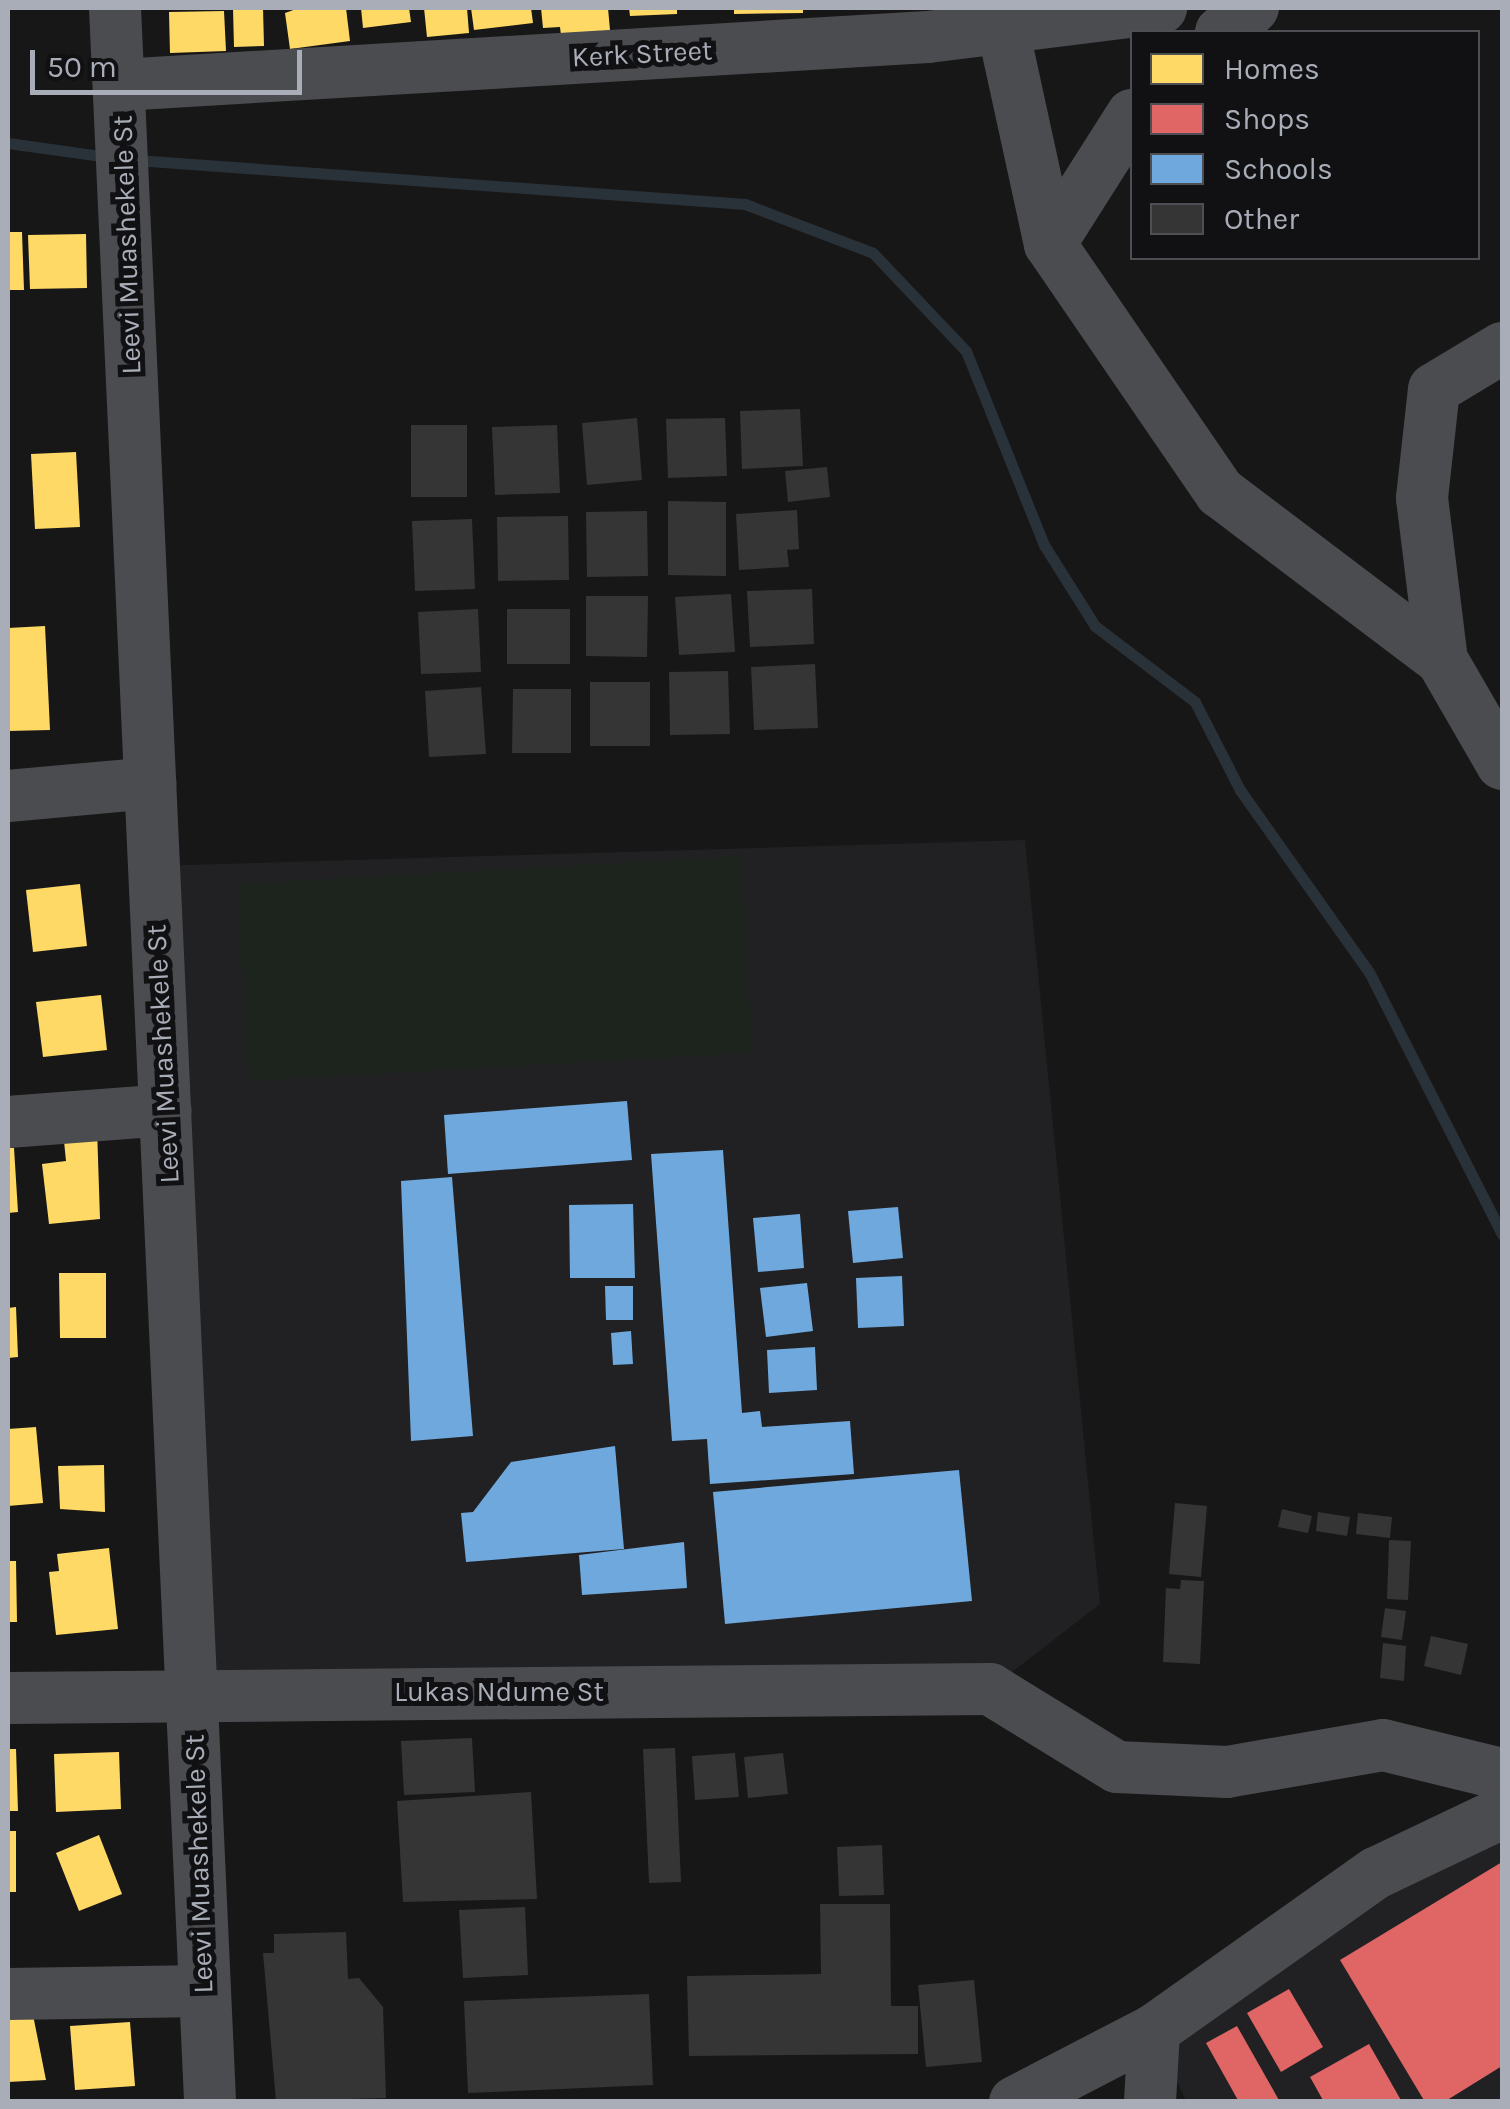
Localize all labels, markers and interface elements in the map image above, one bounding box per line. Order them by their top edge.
scale bar [35,30,308,92]
legend [1130,30,1480,260]
street label: Kerk Street [571,34,713,74]
text: 50 m [47,49,117,85]
text: Homes [1224,51,1320,87]
text: Shops [1224,101,1310,137]
street label: Leevi Muashekele St [106,115,148,375]
text: Schools [1224,151,1333,187]
text: Other [1224,201,1299,237]
street label: Leevi Muashekele St [139,924,187,1184]
street label: Lukas Ndume St [394,1675,604,1709]
street label: Leevi Muashekele St [178,1734,220,1994]

